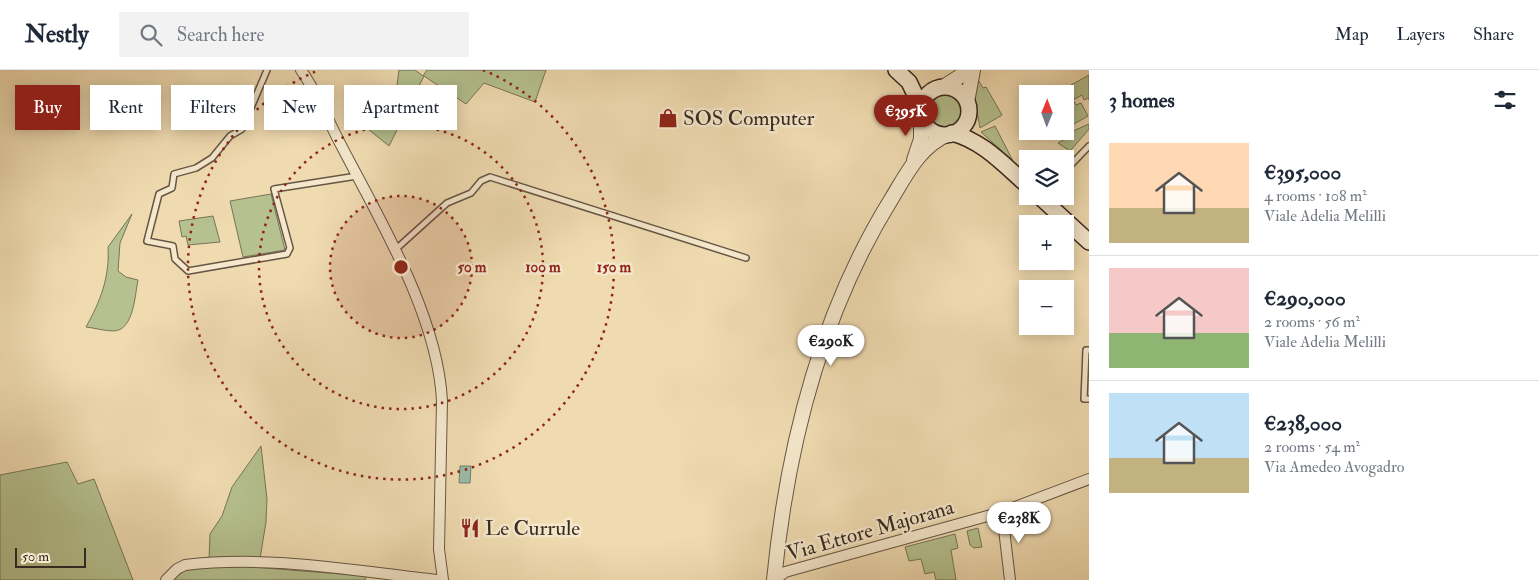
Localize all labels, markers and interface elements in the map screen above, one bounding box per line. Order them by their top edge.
search box [119,12,469,57]
text: Nestly [25,19,89,50]
icon: search [137,21,165,49]
text: Search here [177,23,264,47]
text: Map [1335,23,1369,46]
text: Layers [1397,23,1445,46]
text: Share [1473,23,1514,46]
chip: Buy [15,85,80,130]
chip: Rent [90,85,161,130]
chip: Filters [171,85,254,130]
chip: New [264,85,334,130]
chip: Apartment [344,85,457,130]
north arrow [1019,85,1074,140]
map controls [1019,85,1074,335]
icon: filters [1491,86,1519,114]
text: 3 homes [1109,87,1175,114]
pin: €395K [871,94,941,137]
text: €395K [885,101,927,121]
place label: SOS Computer [683,105,815,132]
shop icon: SOS Computer [657,107,679,129]
button: layers [1019,150,1074,205]
text: €395,000 [1264,159,1341,186]
icon: home [1149,163,1209,223]
text: 4 rooms · 108 m² [1264,186,1367,206]
text: Viale Adelia Melilli [1264,206,1386,226]
button: + [1019,215,1074,270]
centre of rings [392,258,410,276]
text: 50 m [458,258,487,277]
text: 100 m [525,258,561,277]
text: 150 m [597,258,631,277]
button: − [1019,280,1074,335]
text: €290,000 [1264,285,1346,312]
icon: home [1149,288,1209,348]
text: 2 rooms · 56 m² [1264,312,1360,332]
pin: €290K [796,324,866,367]
text: €290K [808,331,854,351]
text: Viale Adelia Melilli [1264,332,1386,352]
text: €238,000 [1264,410,1342,437]
icon: home [1149,413,1209,473]
text: 2 rooms · 54 m² [1264,437,1360,457]
text: Via Amedeo Avogadro [1264,457,1405,477]
street label: Via Ettore Majorana [783,494,957,567]
pin: €238K [984,502,1054,544]
text: €238K [998,508,1040,528]
place label: Le Currule [485,515,580,542]
restaurant icon: Le Currule [459,517,481,539]
scale bar [15,545,86,568]
text: 50 m [22,548,49,565]

